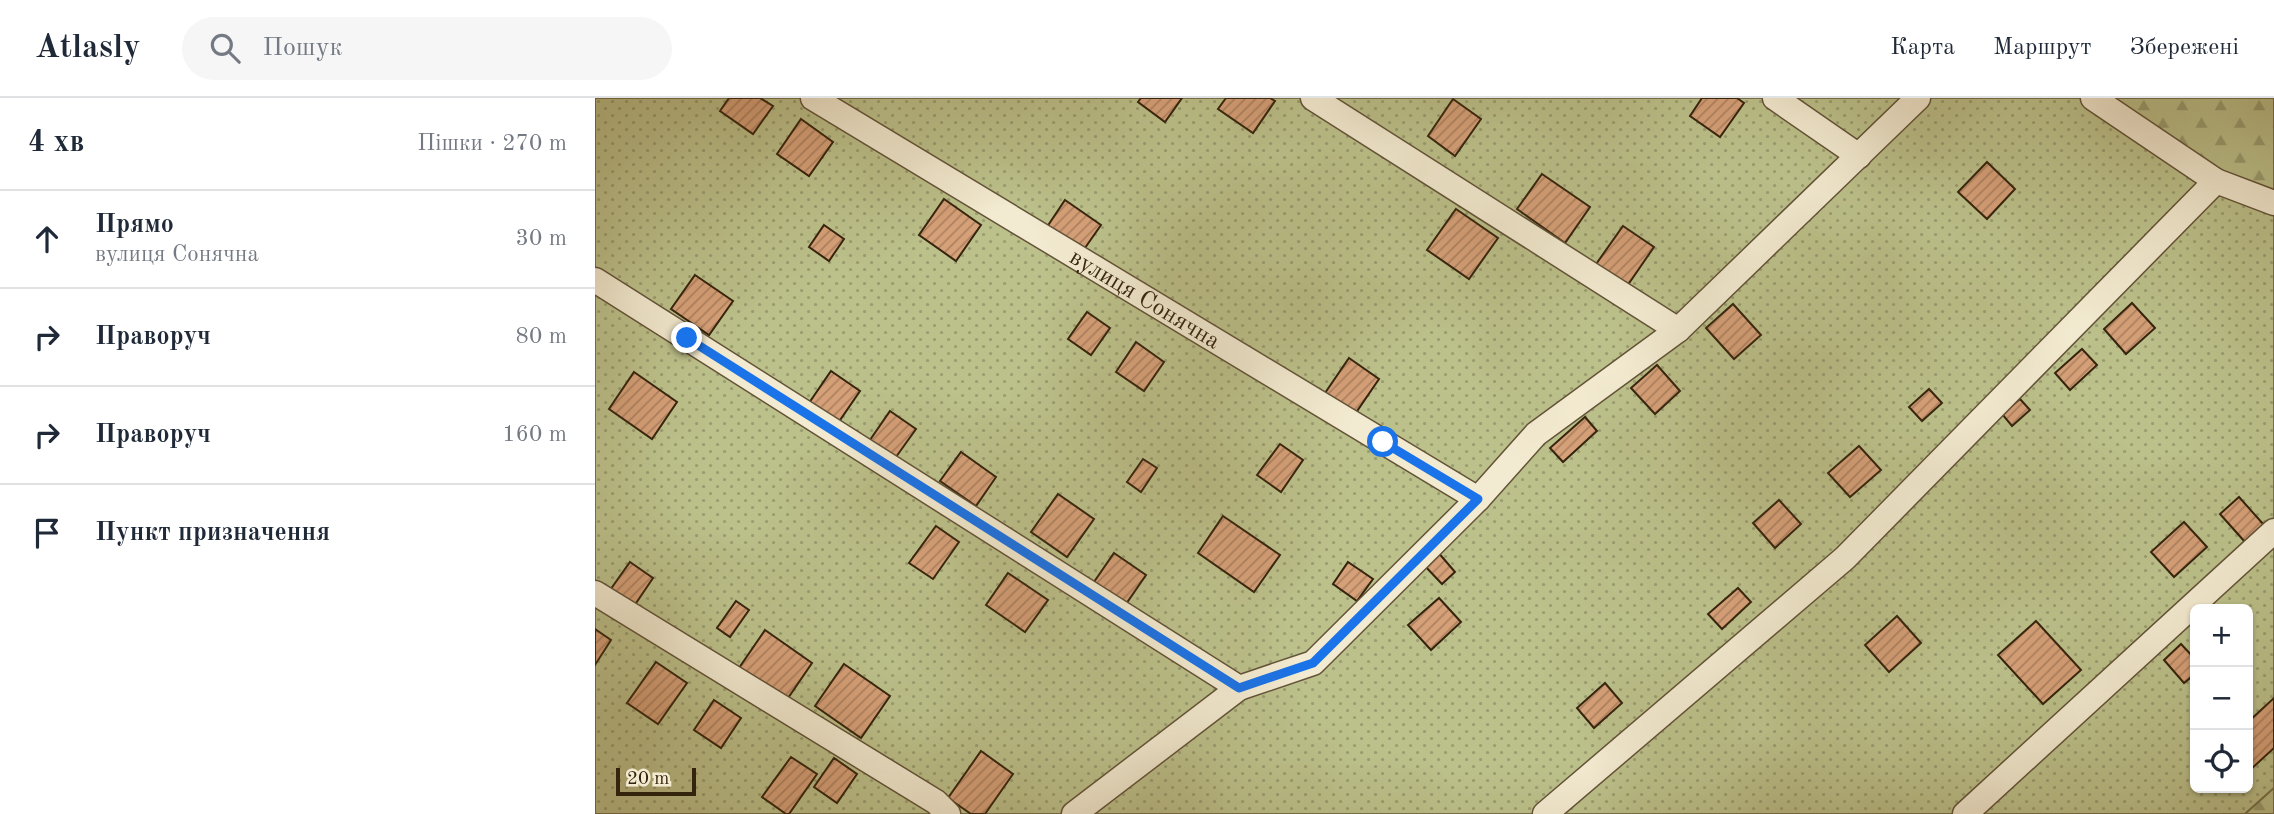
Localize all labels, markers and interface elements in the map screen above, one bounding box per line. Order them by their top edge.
search box [182,17,672,80]
icon: search [206,29,244,67]
text: Atlasly [35,32,140,65]
text: Пошук [262,35,343,61]
text: Карта [1890,36,1955,60]
text: Маршрут [1993,36,2092,60]
text: Збережені [2130,36,2239,60]
text: 4 хв [28,128,84,158]
text: Пішки · 270 m [417,132,567,155]
text: Прямо [95,212,174,238]
icon: ahead [28,220,66,258]
text: 30 m [516,227,567,250]
text: вулиця Сонячна [95,243,259,266]
street label: вулиця Сонячна [1065,246,1224,355]
icon: right [28,318,66,356]
route end [671,322,702,353]
text: Праворуч [95,324,211,350]
text: 80 m [516,325,567,348]
icon: right [28,416,66,454]
text: Праворуч [95,422,211,448]
text: 160 m [502,423,567,446]
route start [1367,426,1398,457]
icon: arrive [28,514,66,552]
text: Пункт призначення [95,520,330,546]
map controls [2190,604,2253,793]
button: + [2190,604,2253,667]
button: − [2190,667,2253,730]
button: locate [2190,730,2253,793]
scale bar [616,765,697,797]
text: 20 m [627,770,669,789]

